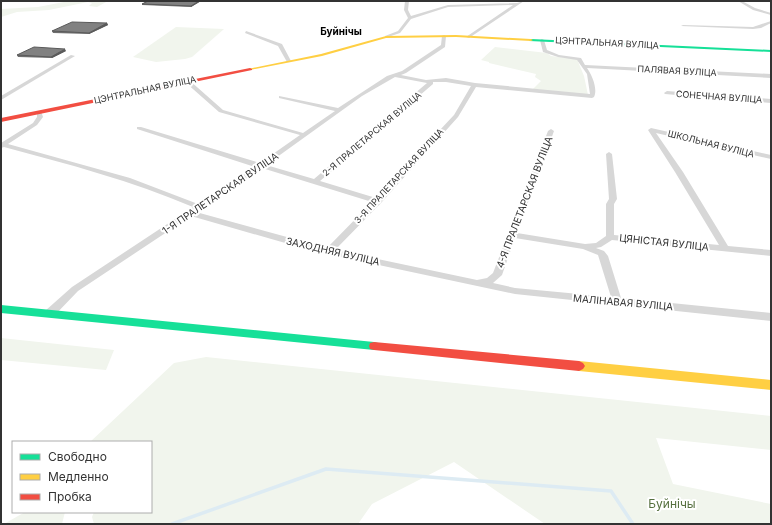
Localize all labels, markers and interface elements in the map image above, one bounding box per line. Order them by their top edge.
district label: Буйнічы [320,25,362,38]
street label: ЦЭНТРАЛЬНАЯ ВУЛІЦА [555,34,659,51]
street label: ПАЛЯВАЯ ВУЛІЦА [637,63,717,78]
street label: ЦЭНТРАЛЬНАЯ ВУЛІЦА [93,73,197,106]
street label: СОНЕЧНАЯ ВУЛІЦА [676,88,763,105]
street label: 2-Я ПРАЛЕТАРСКАЯ ВУЛІЦА [320,89,423,178]
street label: 3-Я ПРАЛЕТАРСКАЯ ВУЛІЦА [352,126,446,225]
street label: ШКОЛЬНАЯ ВУЛІЦА [667,127,755,160]
street label: 4-Я ПРАЛЕТАРСКАЯ ВУЛІЦА [493,134,555,269]
street label: 1-Я ПРАЛЕТАРСКАЯ ВУЛІЦА [160,150,280,236]
street label: ЦЯНІСТАЯ ВУЛІЦА [619,231,709,253]
street label: ЗАХОДНЯЯ ВУЛІЦА [285,234,381,268]
street label: МАЛІНАВАЯ ВУЛІЦА [573,292,674,312]
legend [12,441,152,513]
text: Свободно [48,449,107,464]
text: Медленно [48,469,109,484]
text: Пробка [48,489,92,504]
park label: Буйнічы [648,496,696,511]

